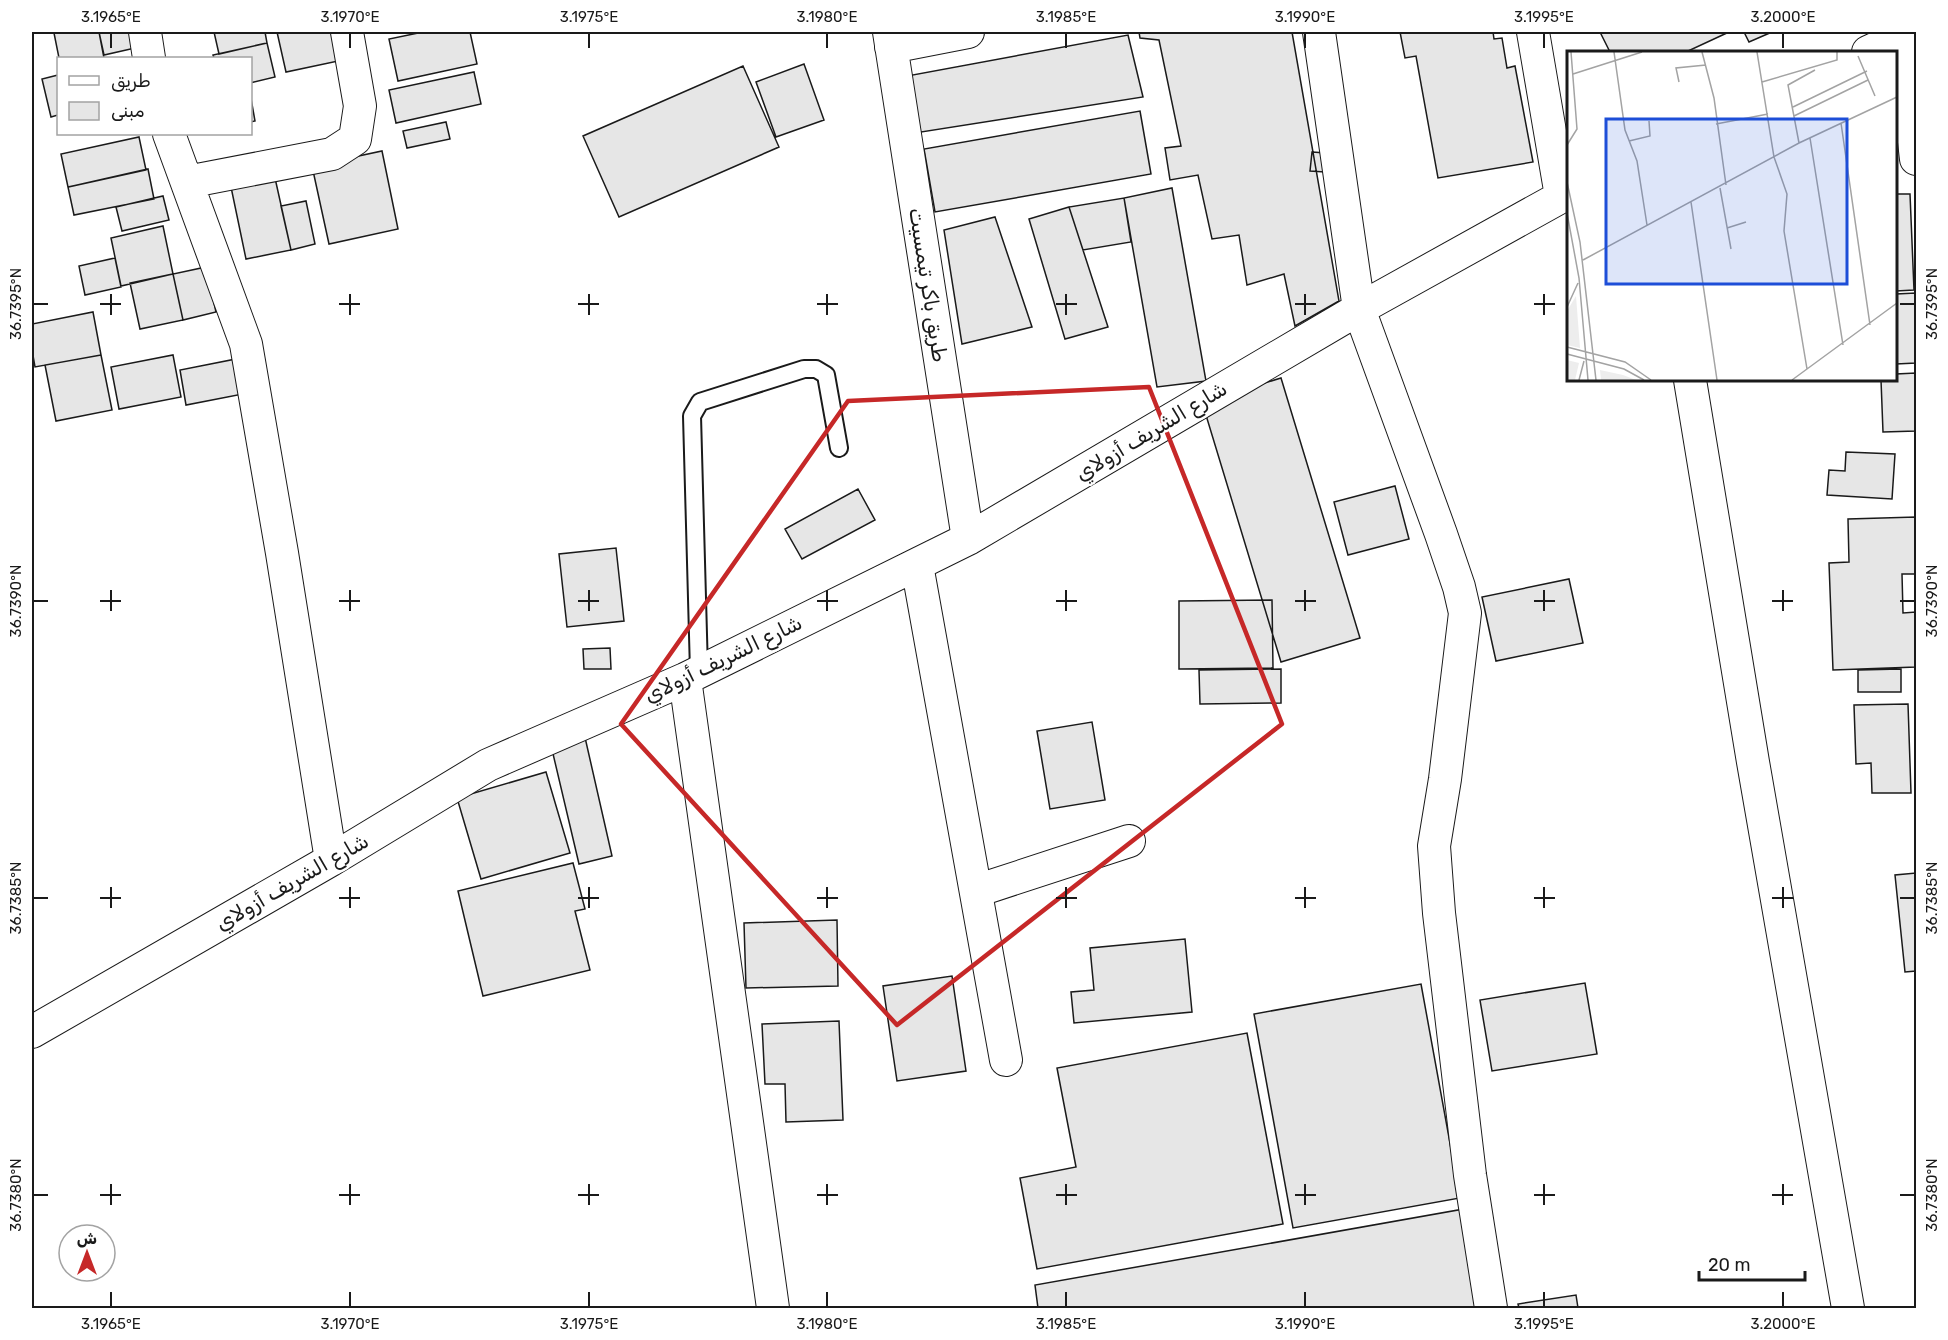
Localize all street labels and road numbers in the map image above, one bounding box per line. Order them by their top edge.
street label: طريق باكر تيمسيت [904,206,953,364]
street label: شارع الشريف أزولاي [1070,375,1232,487]
street label: شارع الشريف أزولاي [640,610,807,709]
street label: شارع الشريف أزولاي [211,828,374,937]

